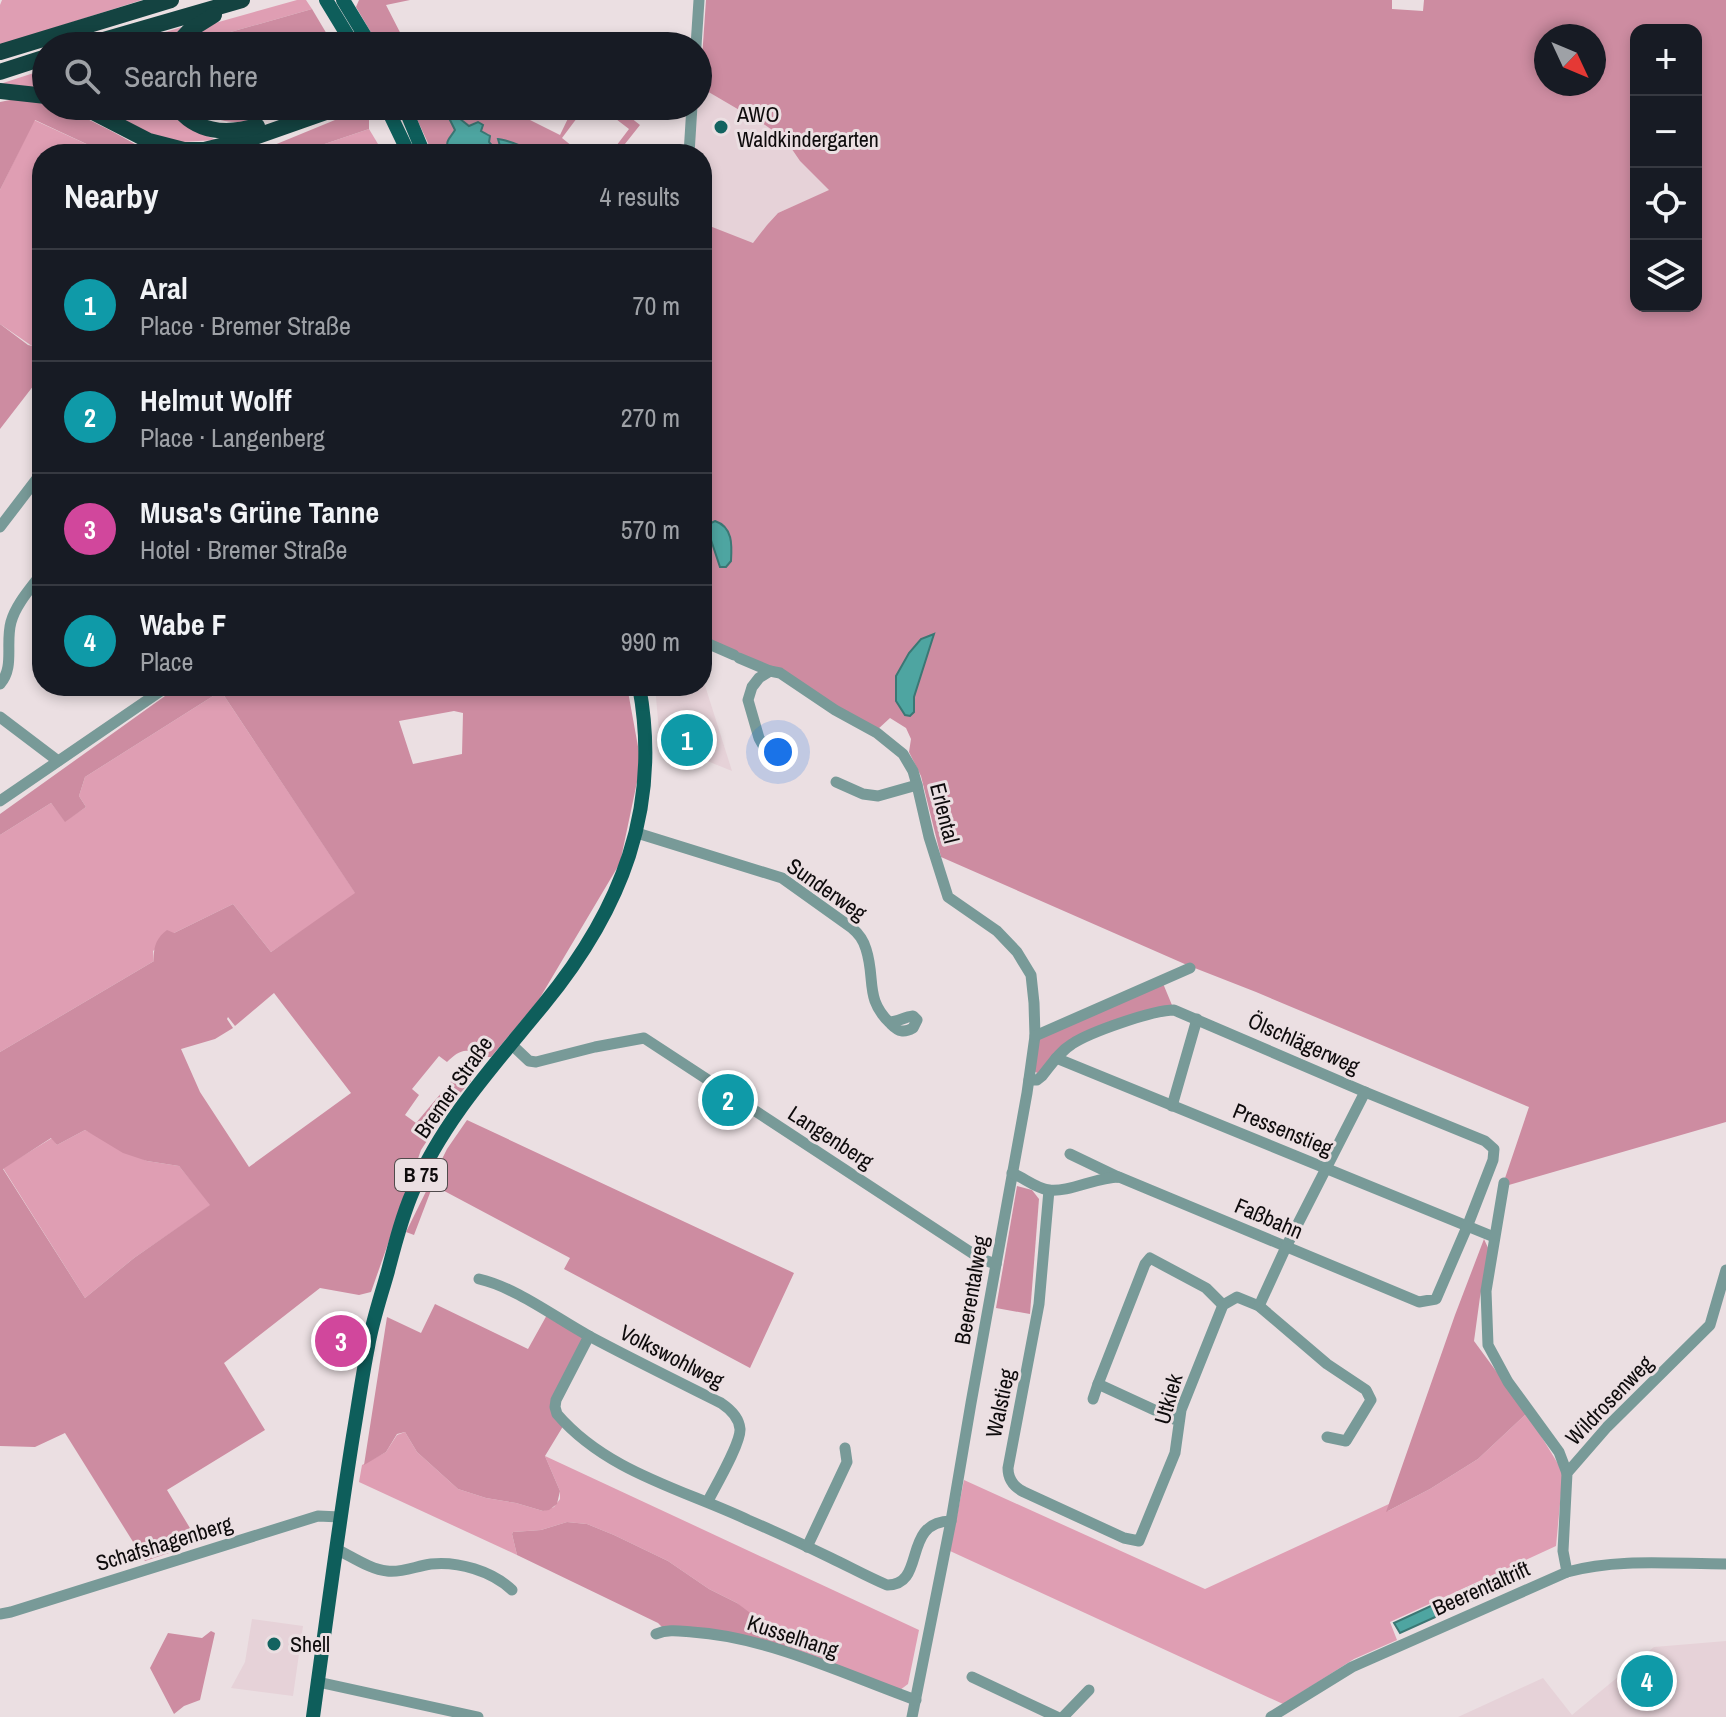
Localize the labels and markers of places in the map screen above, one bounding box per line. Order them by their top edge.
place label: AWO Waldkindergarten [736,99,879,154]
marker: AWO Waldkindergarten [712,118,730,136]
pin: 1 [661,710,713,770]
pin: 2 [702,1070,754,1130]
pin: 3 [315,1311,367,1371]
place label: Shell [290,1629,330,1659]
marker: Shell [265,1635,283,1653]
pin: 4 [1621,1651,1673,1711]

